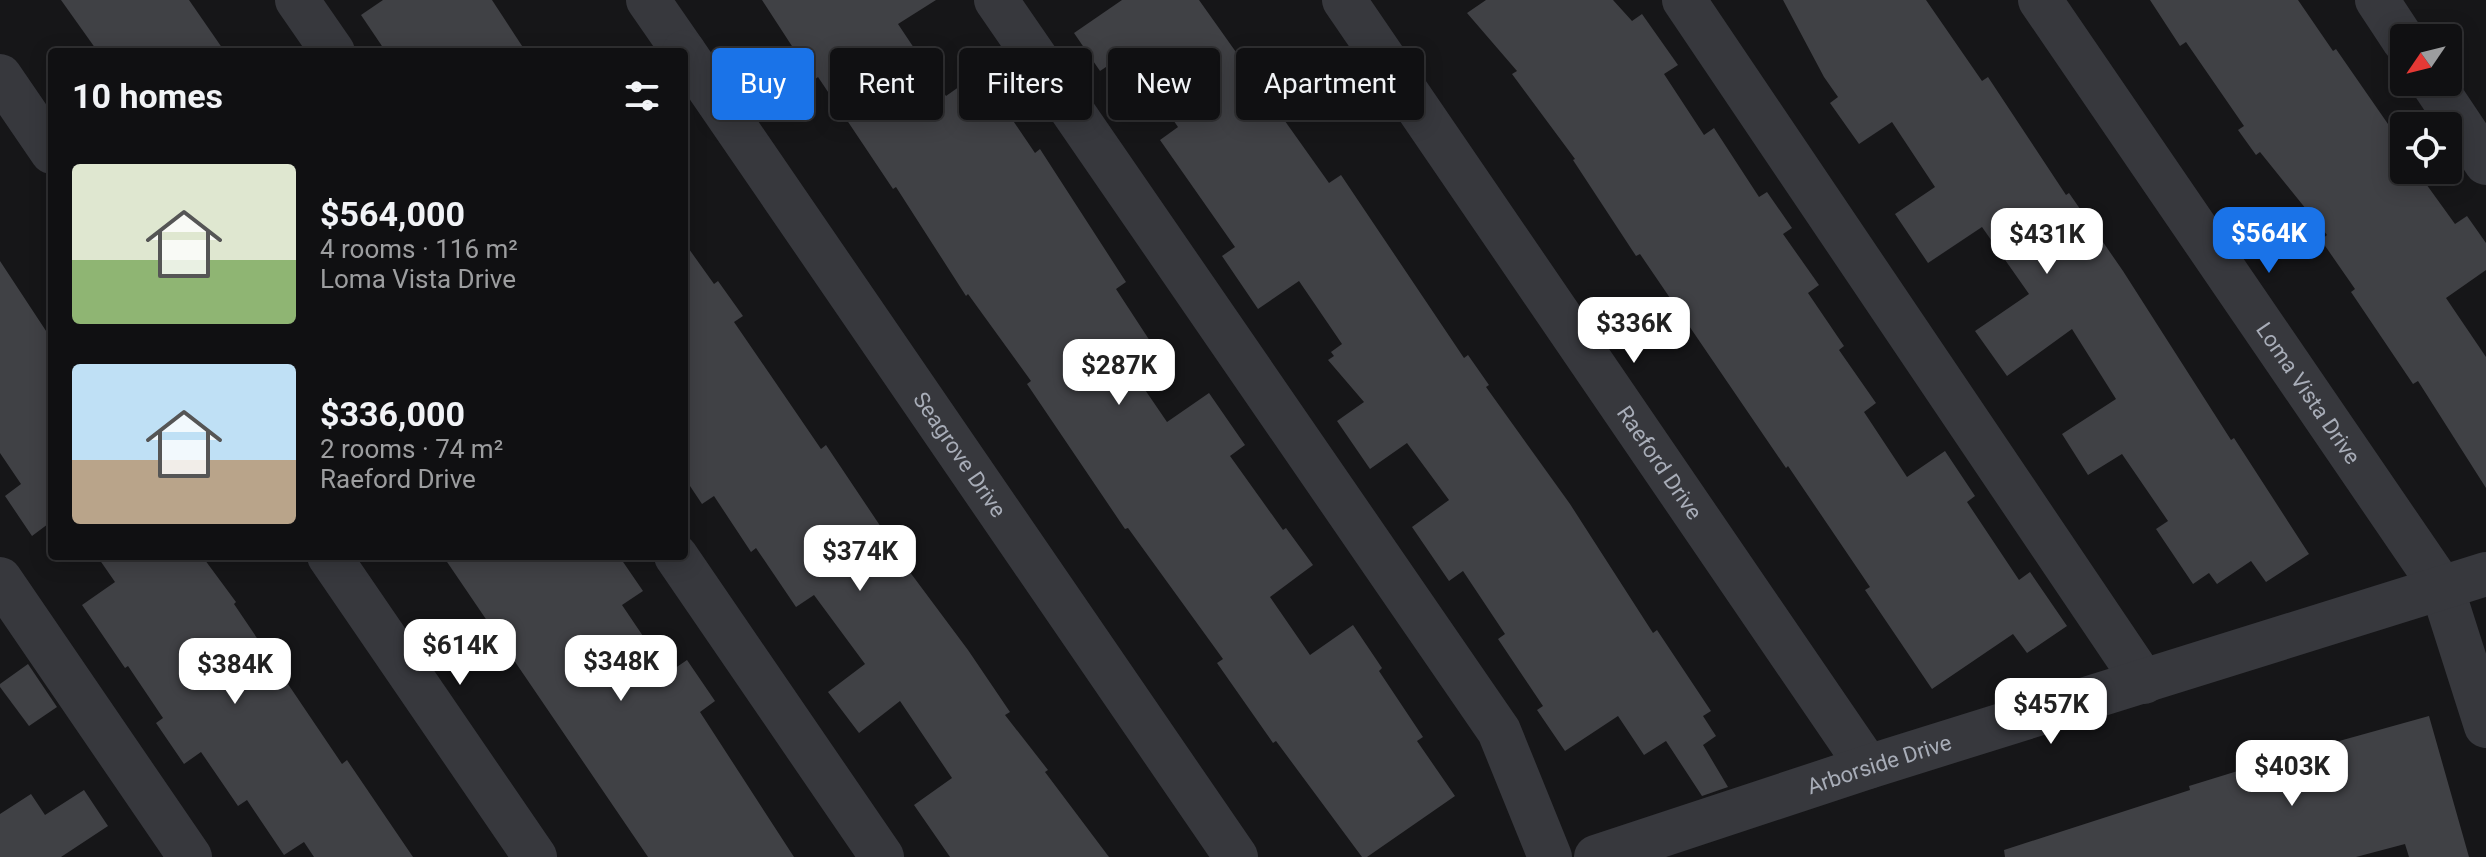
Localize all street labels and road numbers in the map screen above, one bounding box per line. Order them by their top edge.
street label: Loma Vista Drive [2251,317,2366,469]
street label: Seagrove Drive [908,387,1012,522]
street label: Raeford Drive [1612,401,1707,524]
street label: Arborside Drive [1804,729,1954,799]

